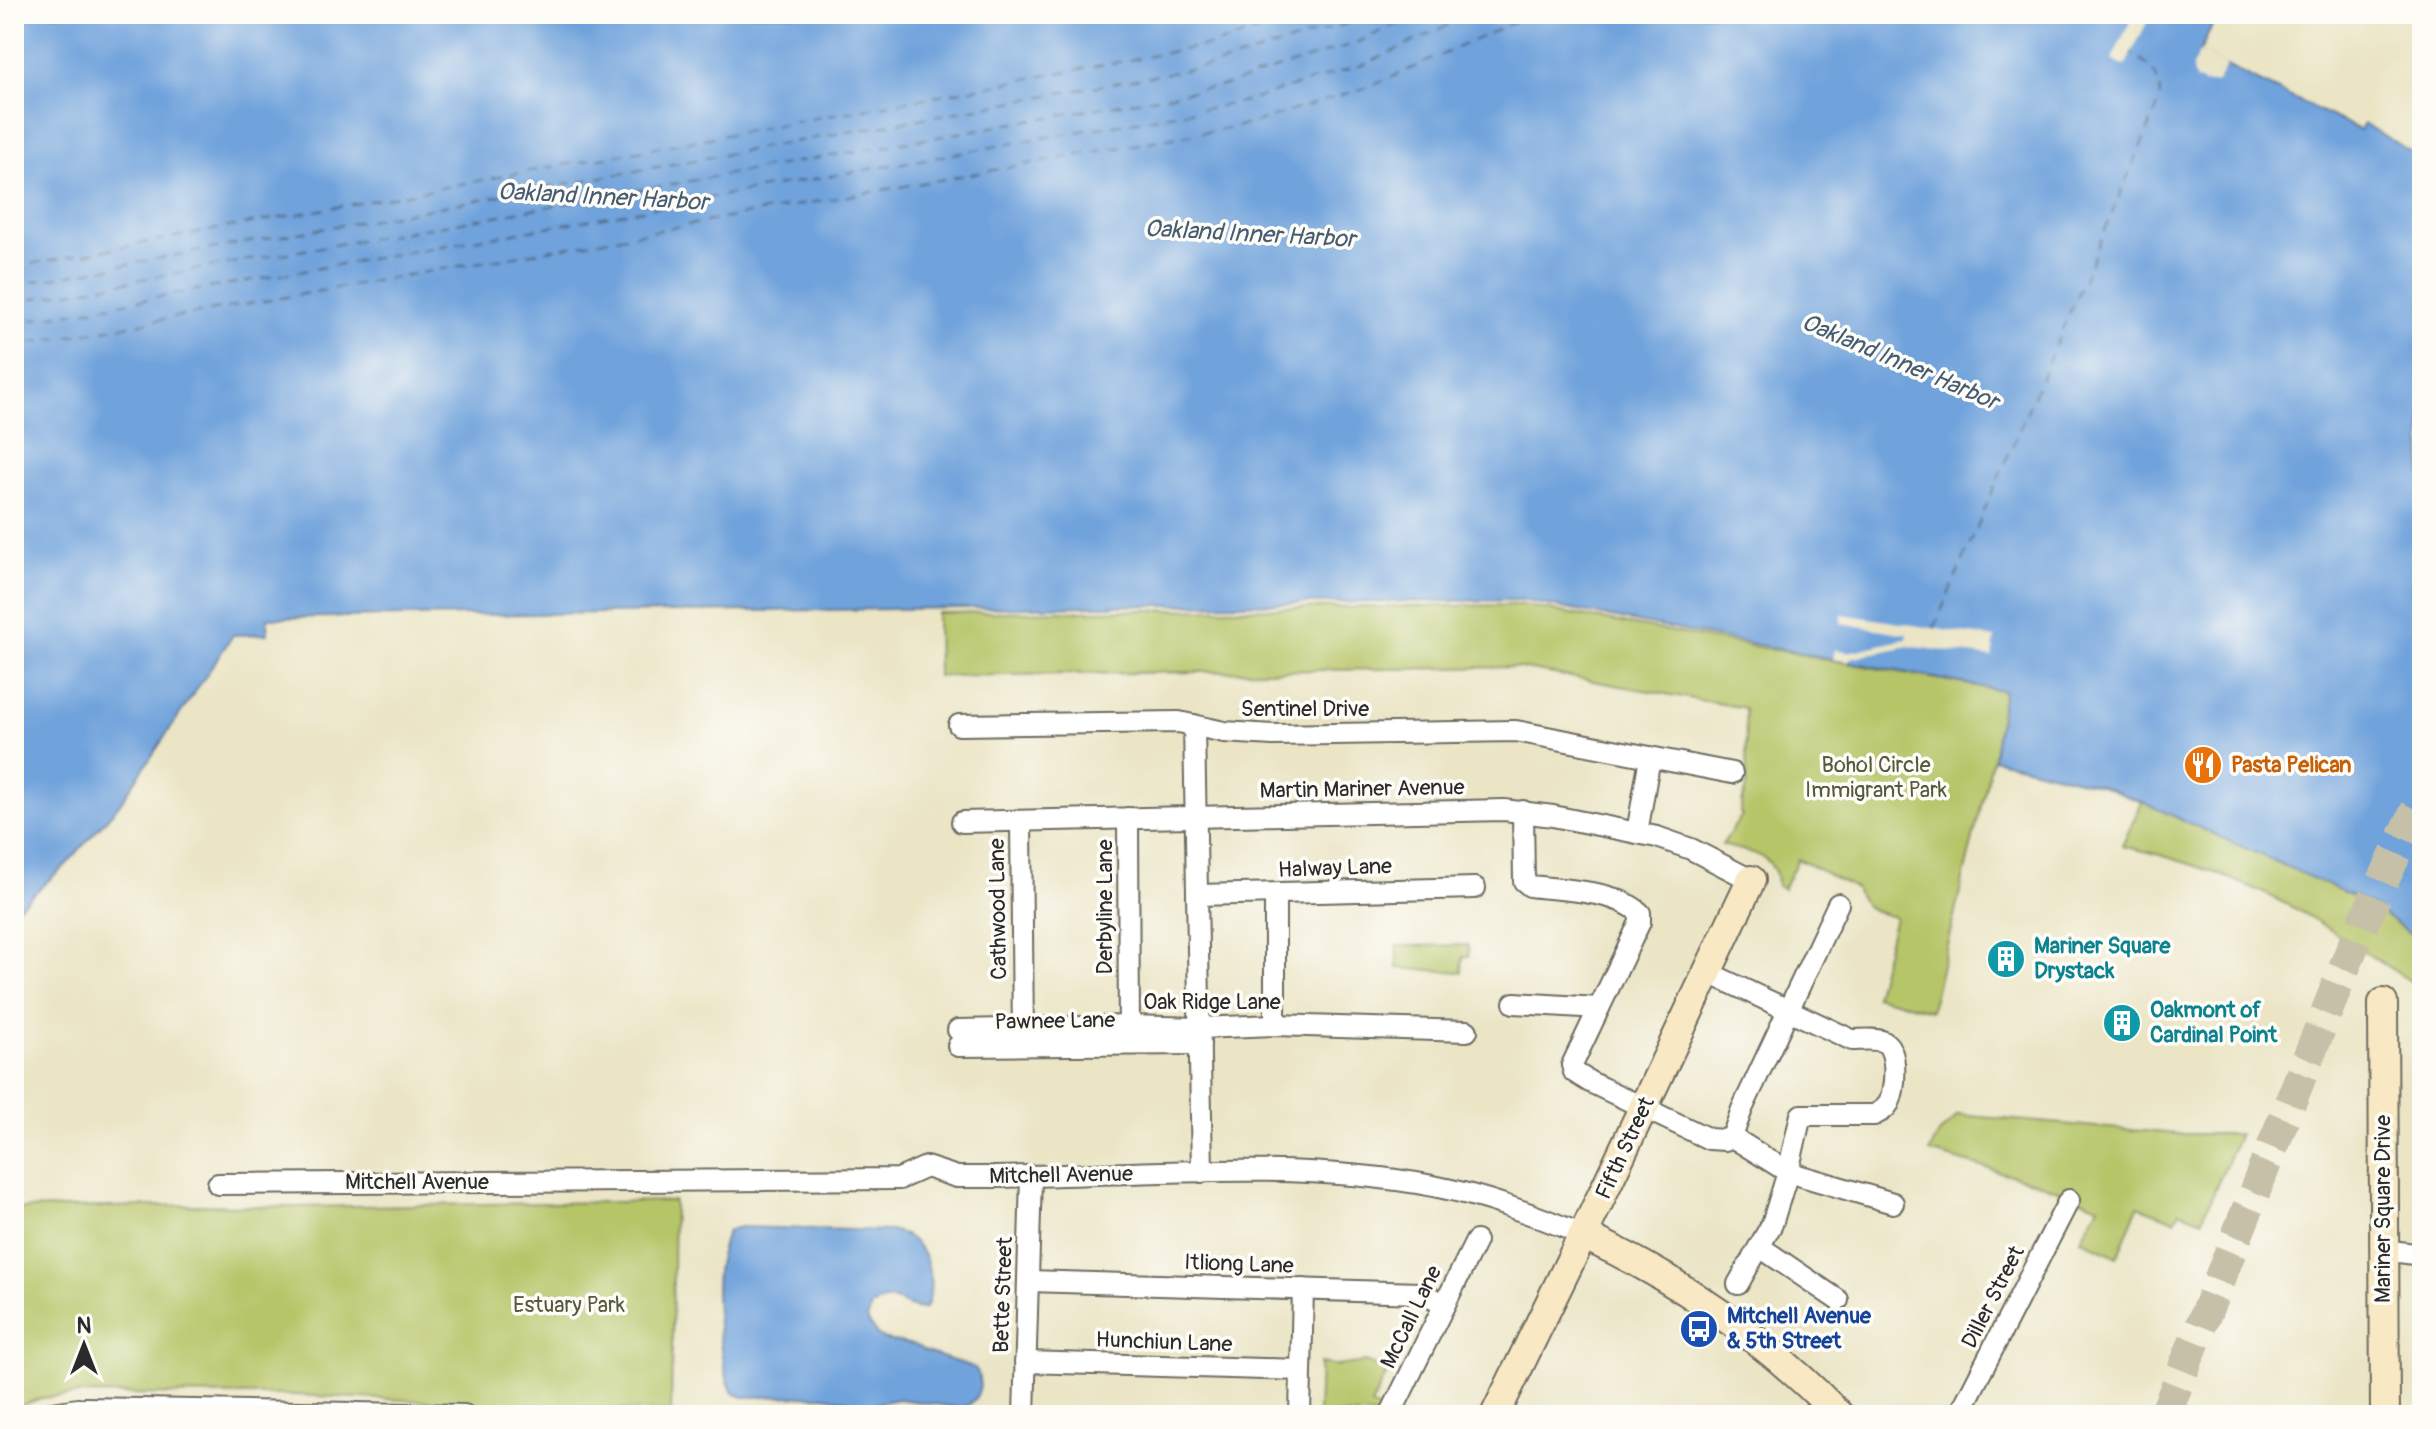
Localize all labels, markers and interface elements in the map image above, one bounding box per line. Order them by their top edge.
water label: Oakland Inner Harbor [497,177,712,217]
water label: Oakland Inner Harbor [1144,214,1359,254]
water label: Oakland Inner Harbor [1797,307,2006,418]
street label: Sentinel Drive [1241,695,1369,723]
restaurant icon: Pasta Pelican [2182,744,2224,786]
park label: Bohol Circle Immigrant Park [1805,751,1947,804]
place label: Pasta Pelican [2231,751,2352,779]
street label: Martin Mariner Avenue [1259,773,1465,805]
street label: Cathwood Lane [983,838,1013,980]
street label: Derbyline Lane [1091,839,1119,974]
street label: Halway Lane [1278,852,1393,884]
place label: Mariner Square Drystack [2034,932,2171,985]
building icon: Mariner Square Drystack [1985,938,2027,980]
street label: Oak Ridge Lane [1143,988,1281,1016]
place label: Oakmont of Cardinal Point [2150,996,2278,1049]
building icon: Oakmont of Cardinal Point [2101,1002,2143,1044]
street label: Pawnee Lane [994,1006,1116,1036]
street label: Fifth Street [1589,1092,1661,1204]
street label: Mariner Square Drive [2369,1115,2397,1303]
street label: Mitchell Avenue [989,1160,1133,1190]
street label: Mitchell Avenue [345,1168,489,1196]
street label: Bette Street [987,1236,1019,1354]
street label: Diller Street [1955,1241,2031,1353]
street label: Itliong Lane [1184,1248,1294,1280]
street label: McCall Lane [1374,1261,1448,1373]
park label: Estuary Park [513,1291,625,1319]
place label: Mitchell Avenue & 5th Street [1727,1302,1872,1355]
north arrow [44,1305,124,1385]
bus stop icon: Mitchell Avenue & 5th Street [1678,1308,1720,1350]
text: N [77,1312,92,1340]
street label: Hunchiun Lane [1095,1326,1233,1358]

